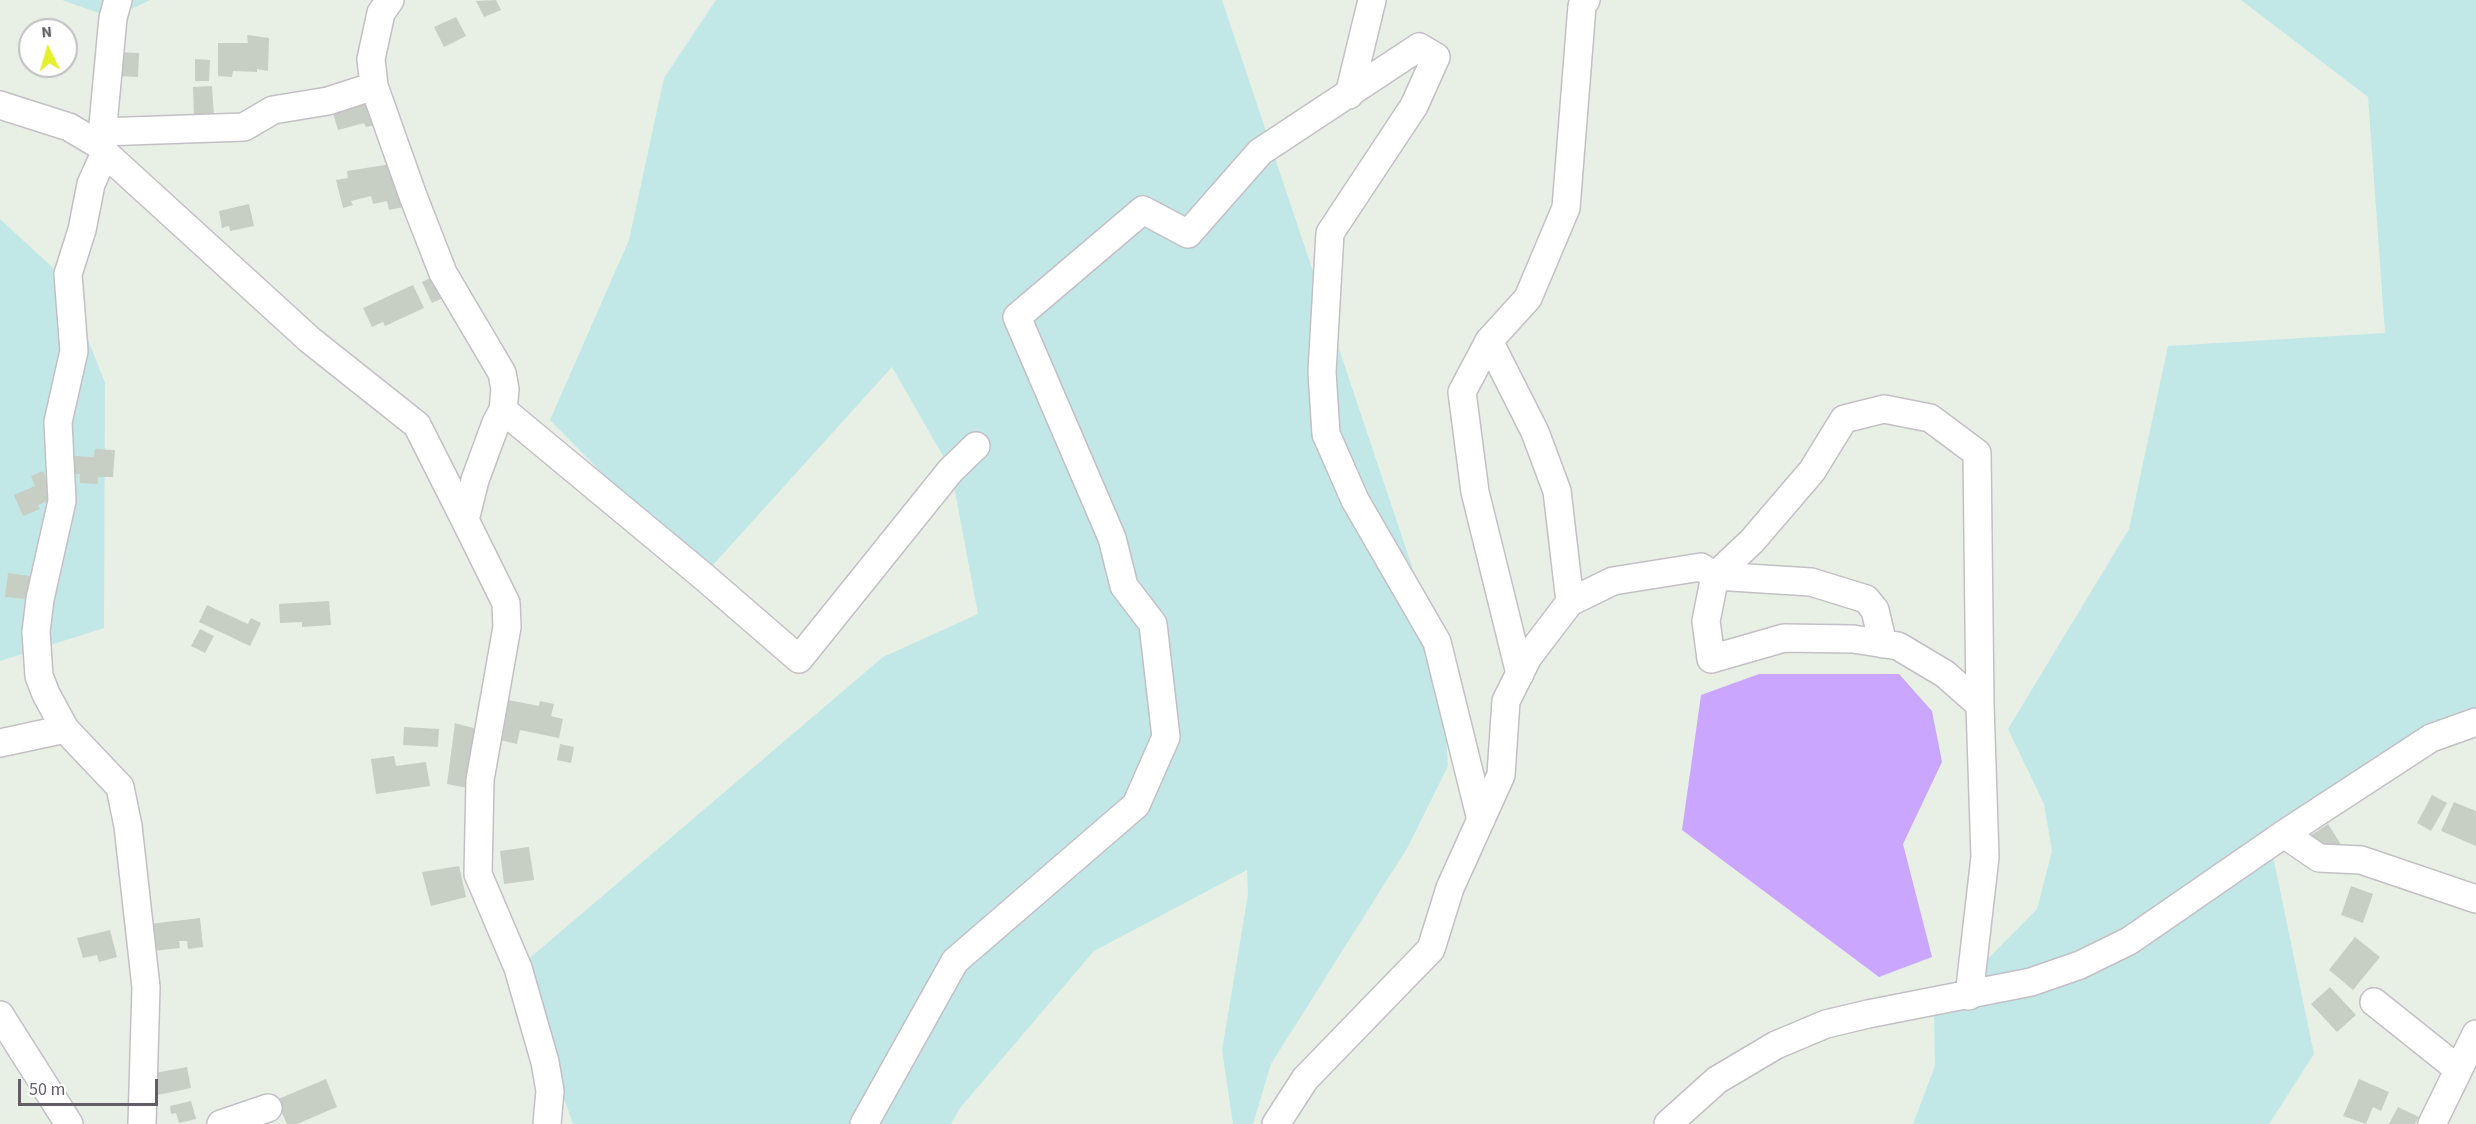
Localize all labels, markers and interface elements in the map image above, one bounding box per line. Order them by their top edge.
north arrow [18,18,78,78]
text: N [40,21,53,43]
scale bar [21,1067,160,1105]
text: 50 m [29,1077,65,1102]

